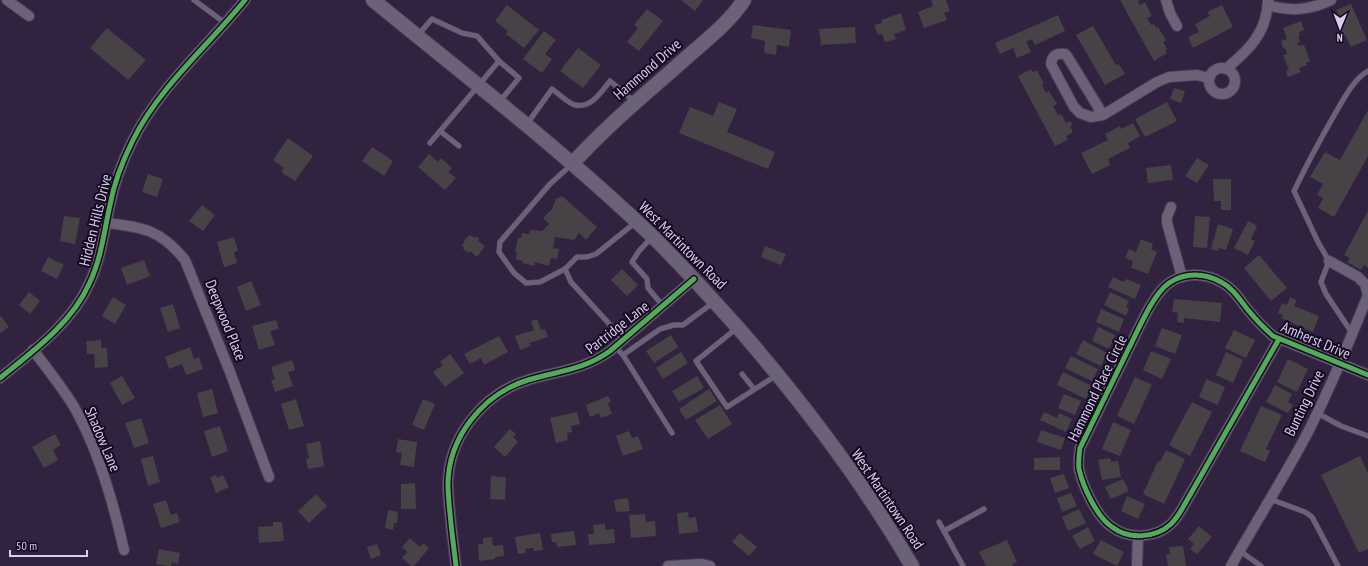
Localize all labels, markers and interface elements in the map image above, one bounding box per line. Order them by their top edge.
north arrow [1320,8,1360,48]
text: N [1337,31,1343,45]
street label: Hammond Drive [609,34,685,104]
street label: Hidden Hills Drive [74,172,116,268]
street label: West Martintown Road [635,197,731,293]
street label: Deepwood Place [201,277,251,363]
street label: Partridge Lane [581,296,653,358]
street label: Amherst Drive [1279,317,1353,363]
street label: Hammond Place Circle [1063,332,1131,444]
street label: Bunting Drive [1280,367,1328,439]
street label: Shadow Lane [81,404,125,474]
street label: West Martintown Road [848,445,928,553]
scale bar [10,532,87,558]
text: 50 m [16,538,37,553]

